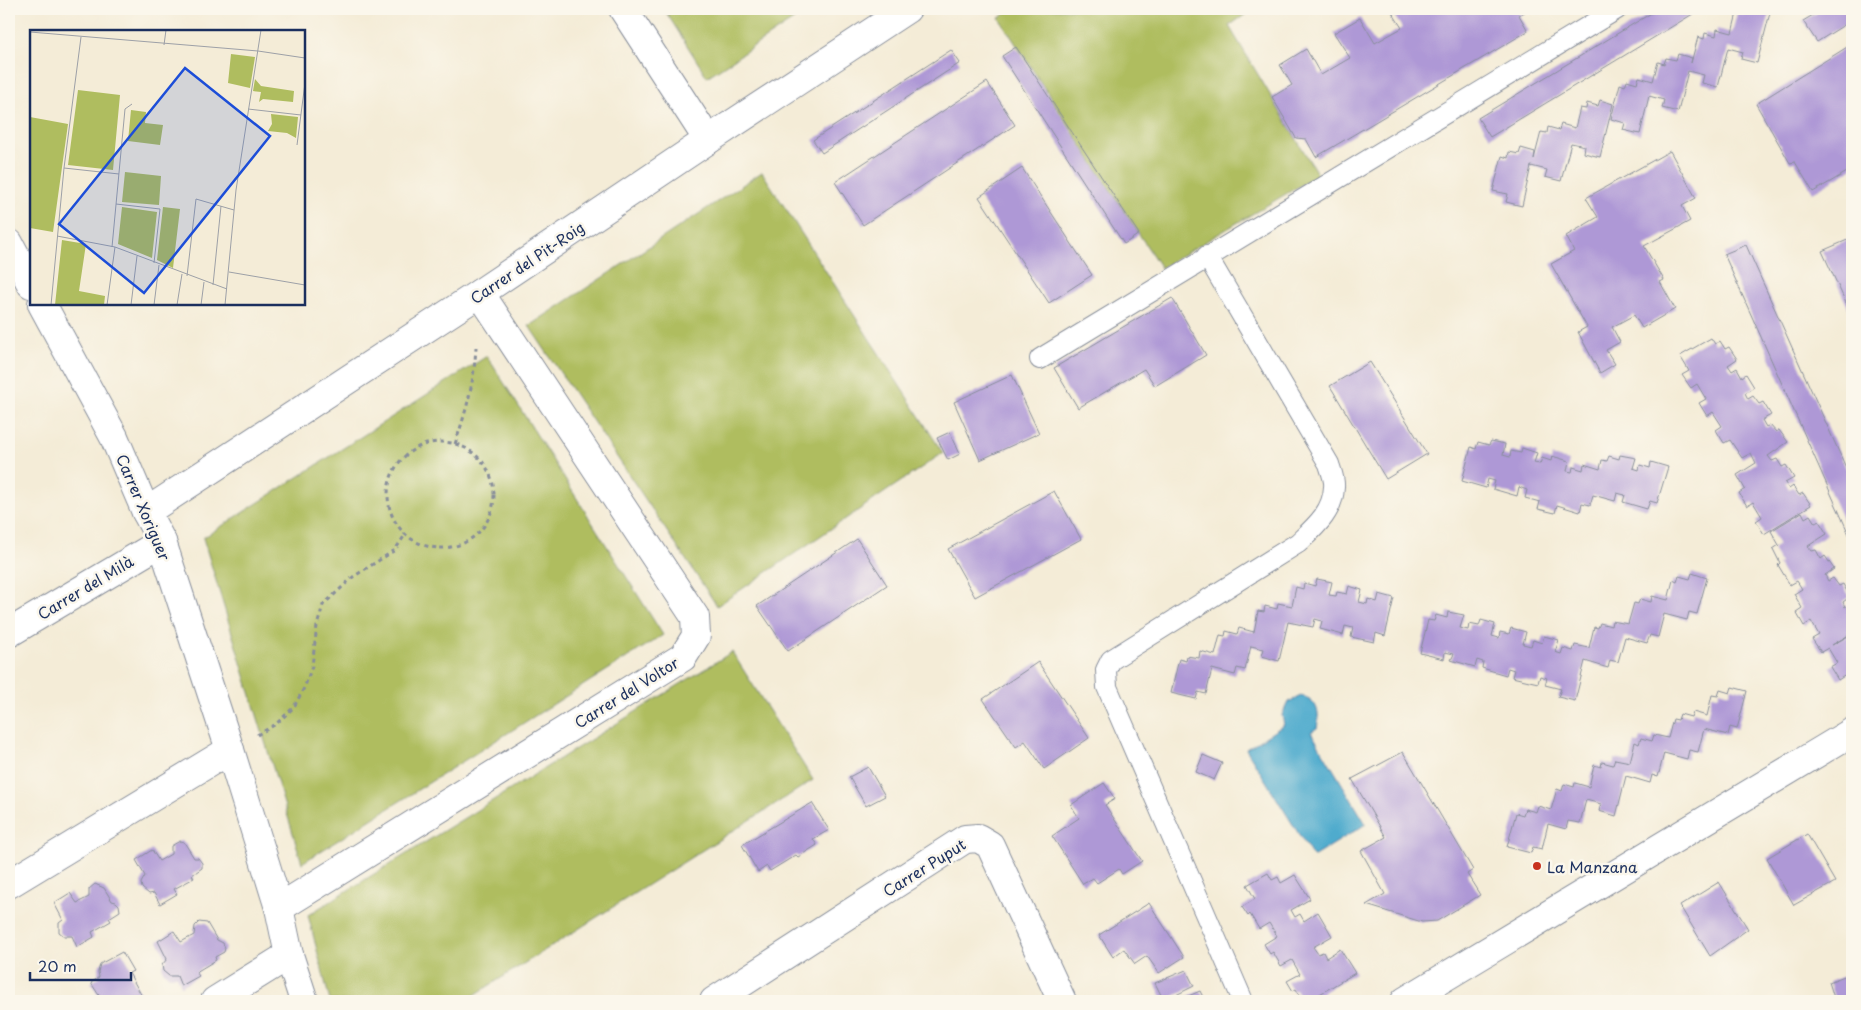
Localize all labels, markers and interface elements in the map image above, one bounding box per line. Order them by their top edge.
inset map [30,30,305,305]
street label: Carrer del Pit-Roig [465,215,589,309]
street label: Carrer Xoriguer [111,450,177,564]
street label: Carrer del Milà [33,549,138,625]
street label: Carrer del Voltor [569,650,683,733]
street label: Carrer Puput [878,832,970,902]
place label: La Manzana [1547,855,1638,878]
marker: La Manzana [1531,860,1543,872]
scale bar [30,950,131,982]
text: 20 m [38,954,77,977]

